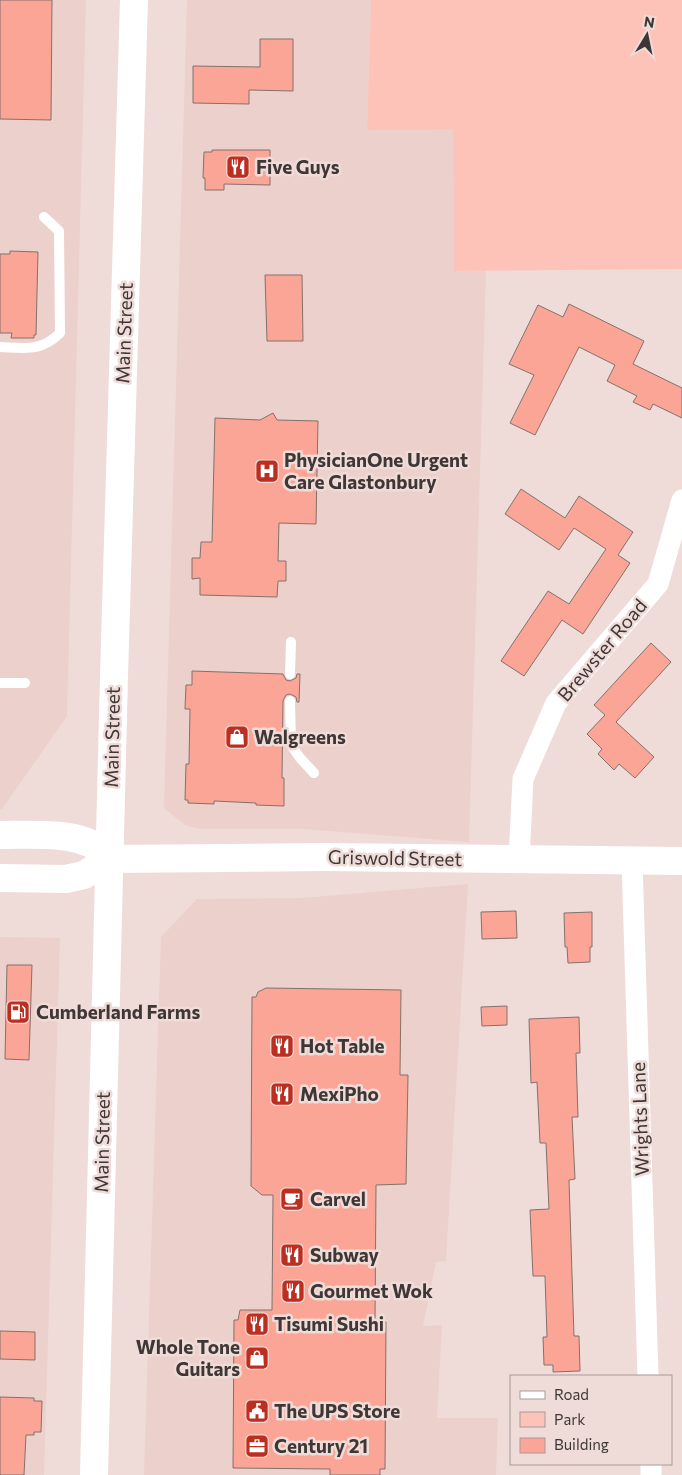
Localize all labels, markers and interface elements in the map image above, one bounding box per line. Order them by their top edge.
north arrow [622,10,672,60]
text: N [643,12,656,31]
restaurant icon: Five Guys [225,154,251,180]
place label: Five Guys [256,155,340,178]
street label: Main Street [110,282,137,384]
place label: PhysicianOne Urgent Care Glastonbury [284,448,468,493]
hospital icon: PhysicianOne Urgent Care Glastonbury [254,458,280,484]
street label: Brewster Road [552,594,651,705]
street label: Main Street [99,686,124,788]
shop icon: Walgreens [224,724,250,750]
place label: Walgreens [254,725,346,748]
street label: Griswold Street [328,845,463,870]
fuel station icon: Cumberland Farms [5,999,31,1025]
place label: Cumberland Farms [36,1000,200,1023]
restaurant icon: Hot Table [269,1033,295,1059]
place label: Hot Table [300,1034,385,1057]
street label: Wrights Lane [626,1062,653,1176]
restaurant icon: MexiPho [269,1081,295,1107]
place label: MexiPho [300,1082,379,1105]
street label: Main Street [89,1091,114,1193]
cafe icon: Carvel [279,1186,305,1212]
place label: Carvel [310,1187,366,1210]
restaurant icon: Subway [279,1242,305,1268]
place label: Subway [310,1243,380,1266]
restaurant icon: Gourmet Wok [280,1278,306,1304]
place label: Gourmet Wok [310,1279,433,1302]
restaurant icon: Tisumi Sushi [244,1311,270,1337]
place label: Tisumi Sushi [274,1312,384,1335]
place label: Whole Tone Guitars [136,1335,240,1380]
shop icon: Whole Tone Guitars [244,1345,270,1371]
legend [510,1375,672,1465]
text: Road [554,1385,589,1403]
public building icon: The UPS Store [244,1398,270,1424]
place label: The UPS Store [274,1399,400,1422]
text: Park [554,1410,585,1428]
office icon: Century 21 [244,1433,270,1459]
place label: Century 21 [274,1434,368,1457]
text: Building [554,1435,609,1453]

